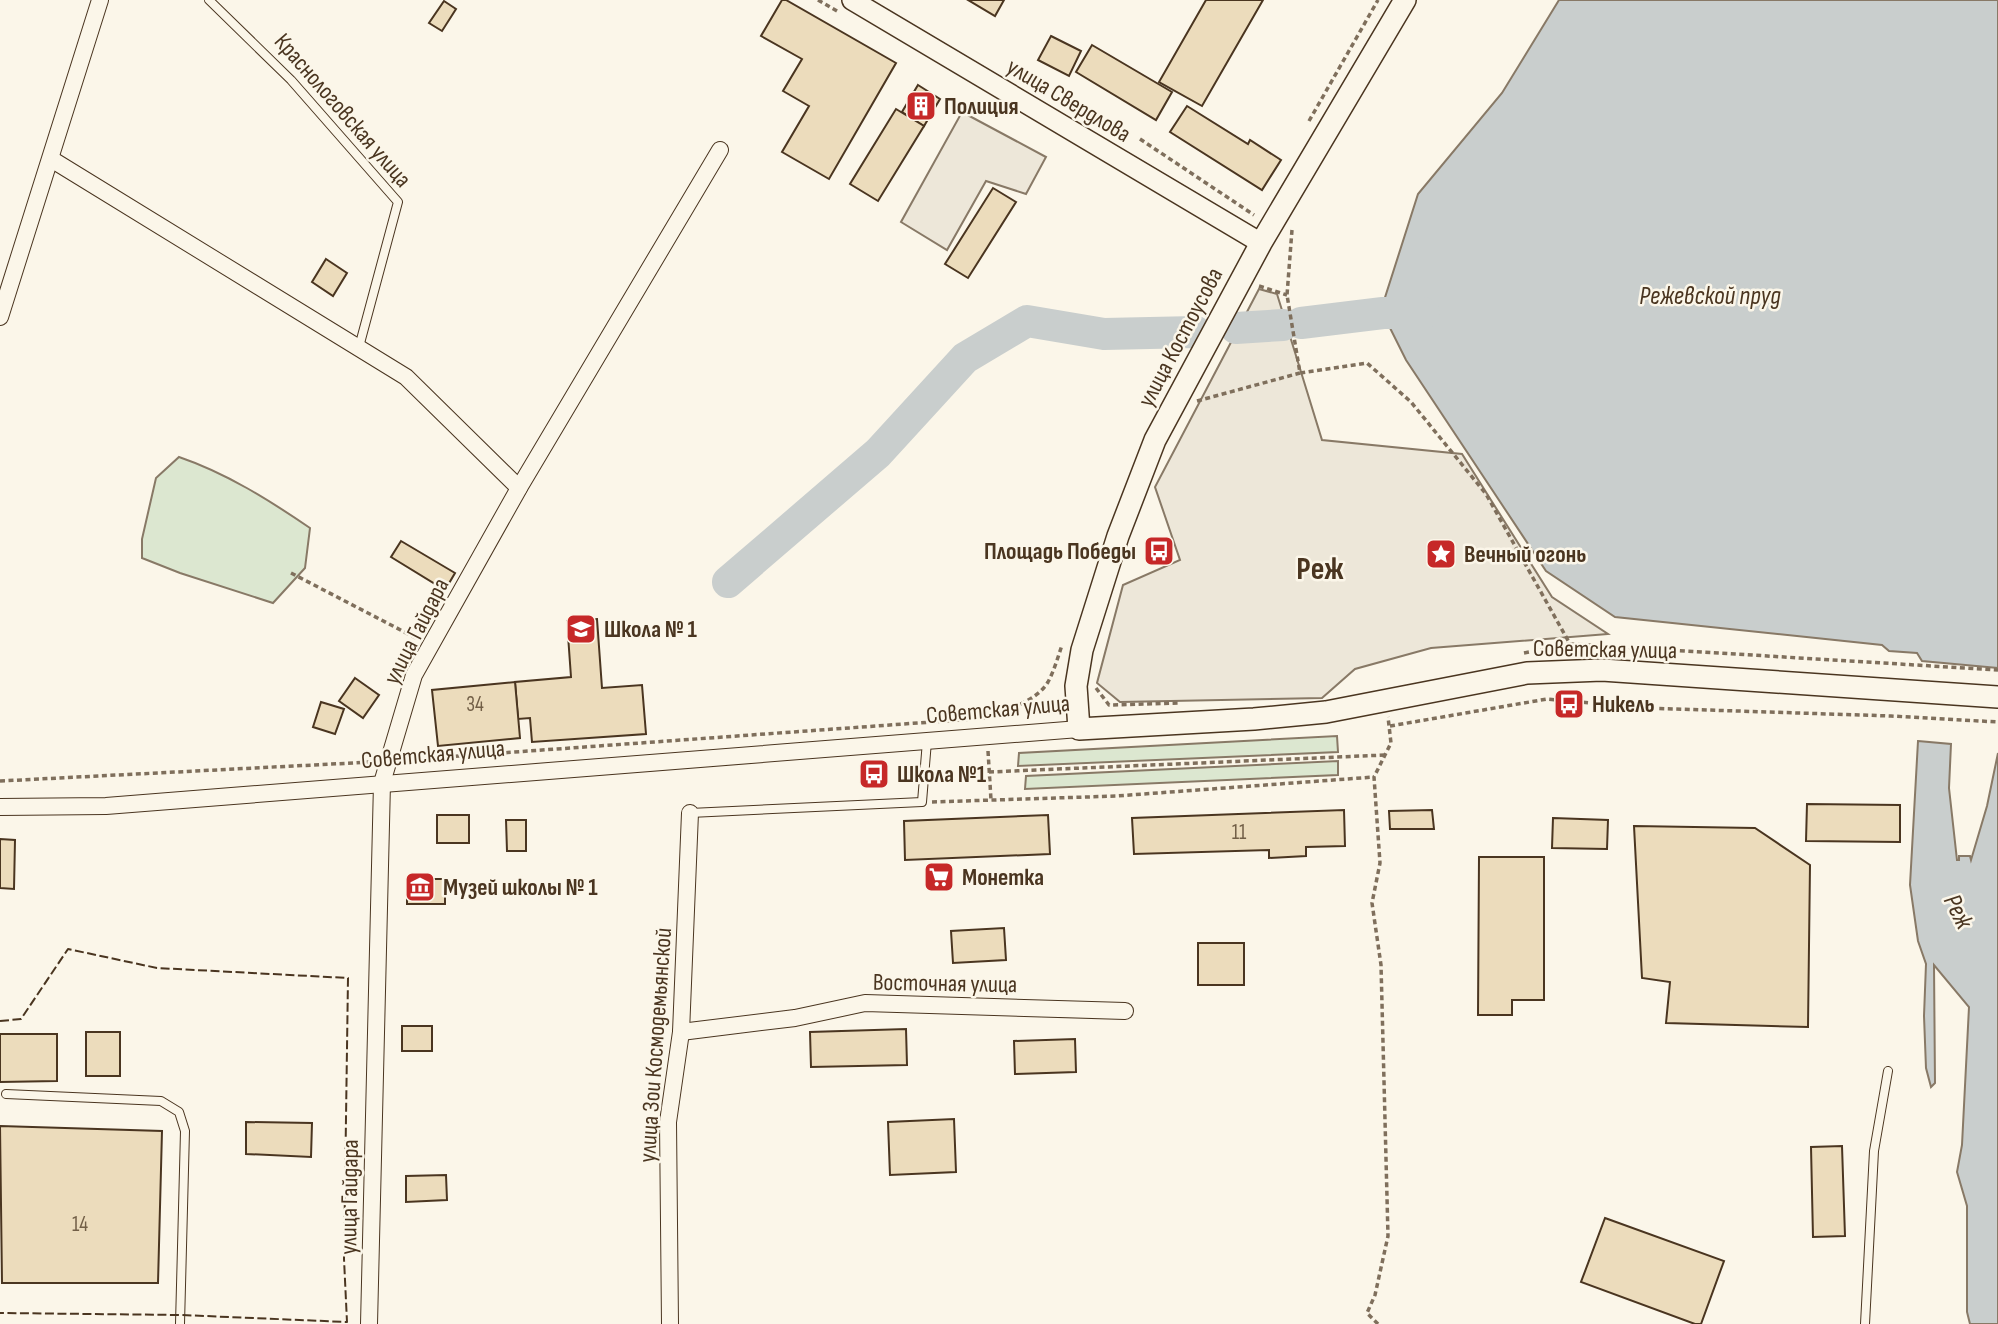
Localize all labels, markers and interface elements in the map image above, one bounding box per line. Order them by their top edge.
street label: Краснологовская улица [268,27,417,193]
street label: улица Свердлова [1002,52,1136,149]
building icon: Полиция [904,89,938,123]
place label: Полиция [944,92,1019,121]
street label: улица Костоусова [1132,263,1229,412]
water label: Режевской пруд [1639,281,1781,312]
bus stop icon: Площадь Победы [1142,534,1176,568]
place label: Площадь Победы [984,537,1136,566]
place icon: Вечный огонь [1424,537,1458,571]
place label: Вечный огонь [1464,540,1586,569]
district label: Реж [1296,550,1344,589]
street label: улица Гайдара [377,573,456,689]
school or university icon: Школа № 1 [564,612,598,646]
place label: Школа № 1 [604,615,697,644]
street label: Советская улица [1533,634,1677,665]
bus stop icon: Никель [1552,687,1586,721]
street label: Советская улица [925,689,1071,730]
place label: Никель [1592,690,1655,719]
house number: 34 [466,692,484,717]
street label: Советская улица [360,734,506,775]
bus stop icon: Школа №1 [857,757,891,791]
place label: Школа №1 [897,760,987,789]
house number: 11 [1232,820,1247,845]
supermarket icon: Монетка [922,860,956,894]
place label: Монетка [962,863,1044,892]
museum icon: Музей школы № 1 [403,870,437,904]
place label: Музей школы № 1 [443,873,598,902]
water label: Реж [1936,889,1980,935]
street label: улица Зои Космодемьянской [633,927,678,1163]
street label: Восточная улица [873,968,1017,999]
street label: улица Гайдара [334,1139,365,1255]
house number: 14 [72,1212,88,1237]

